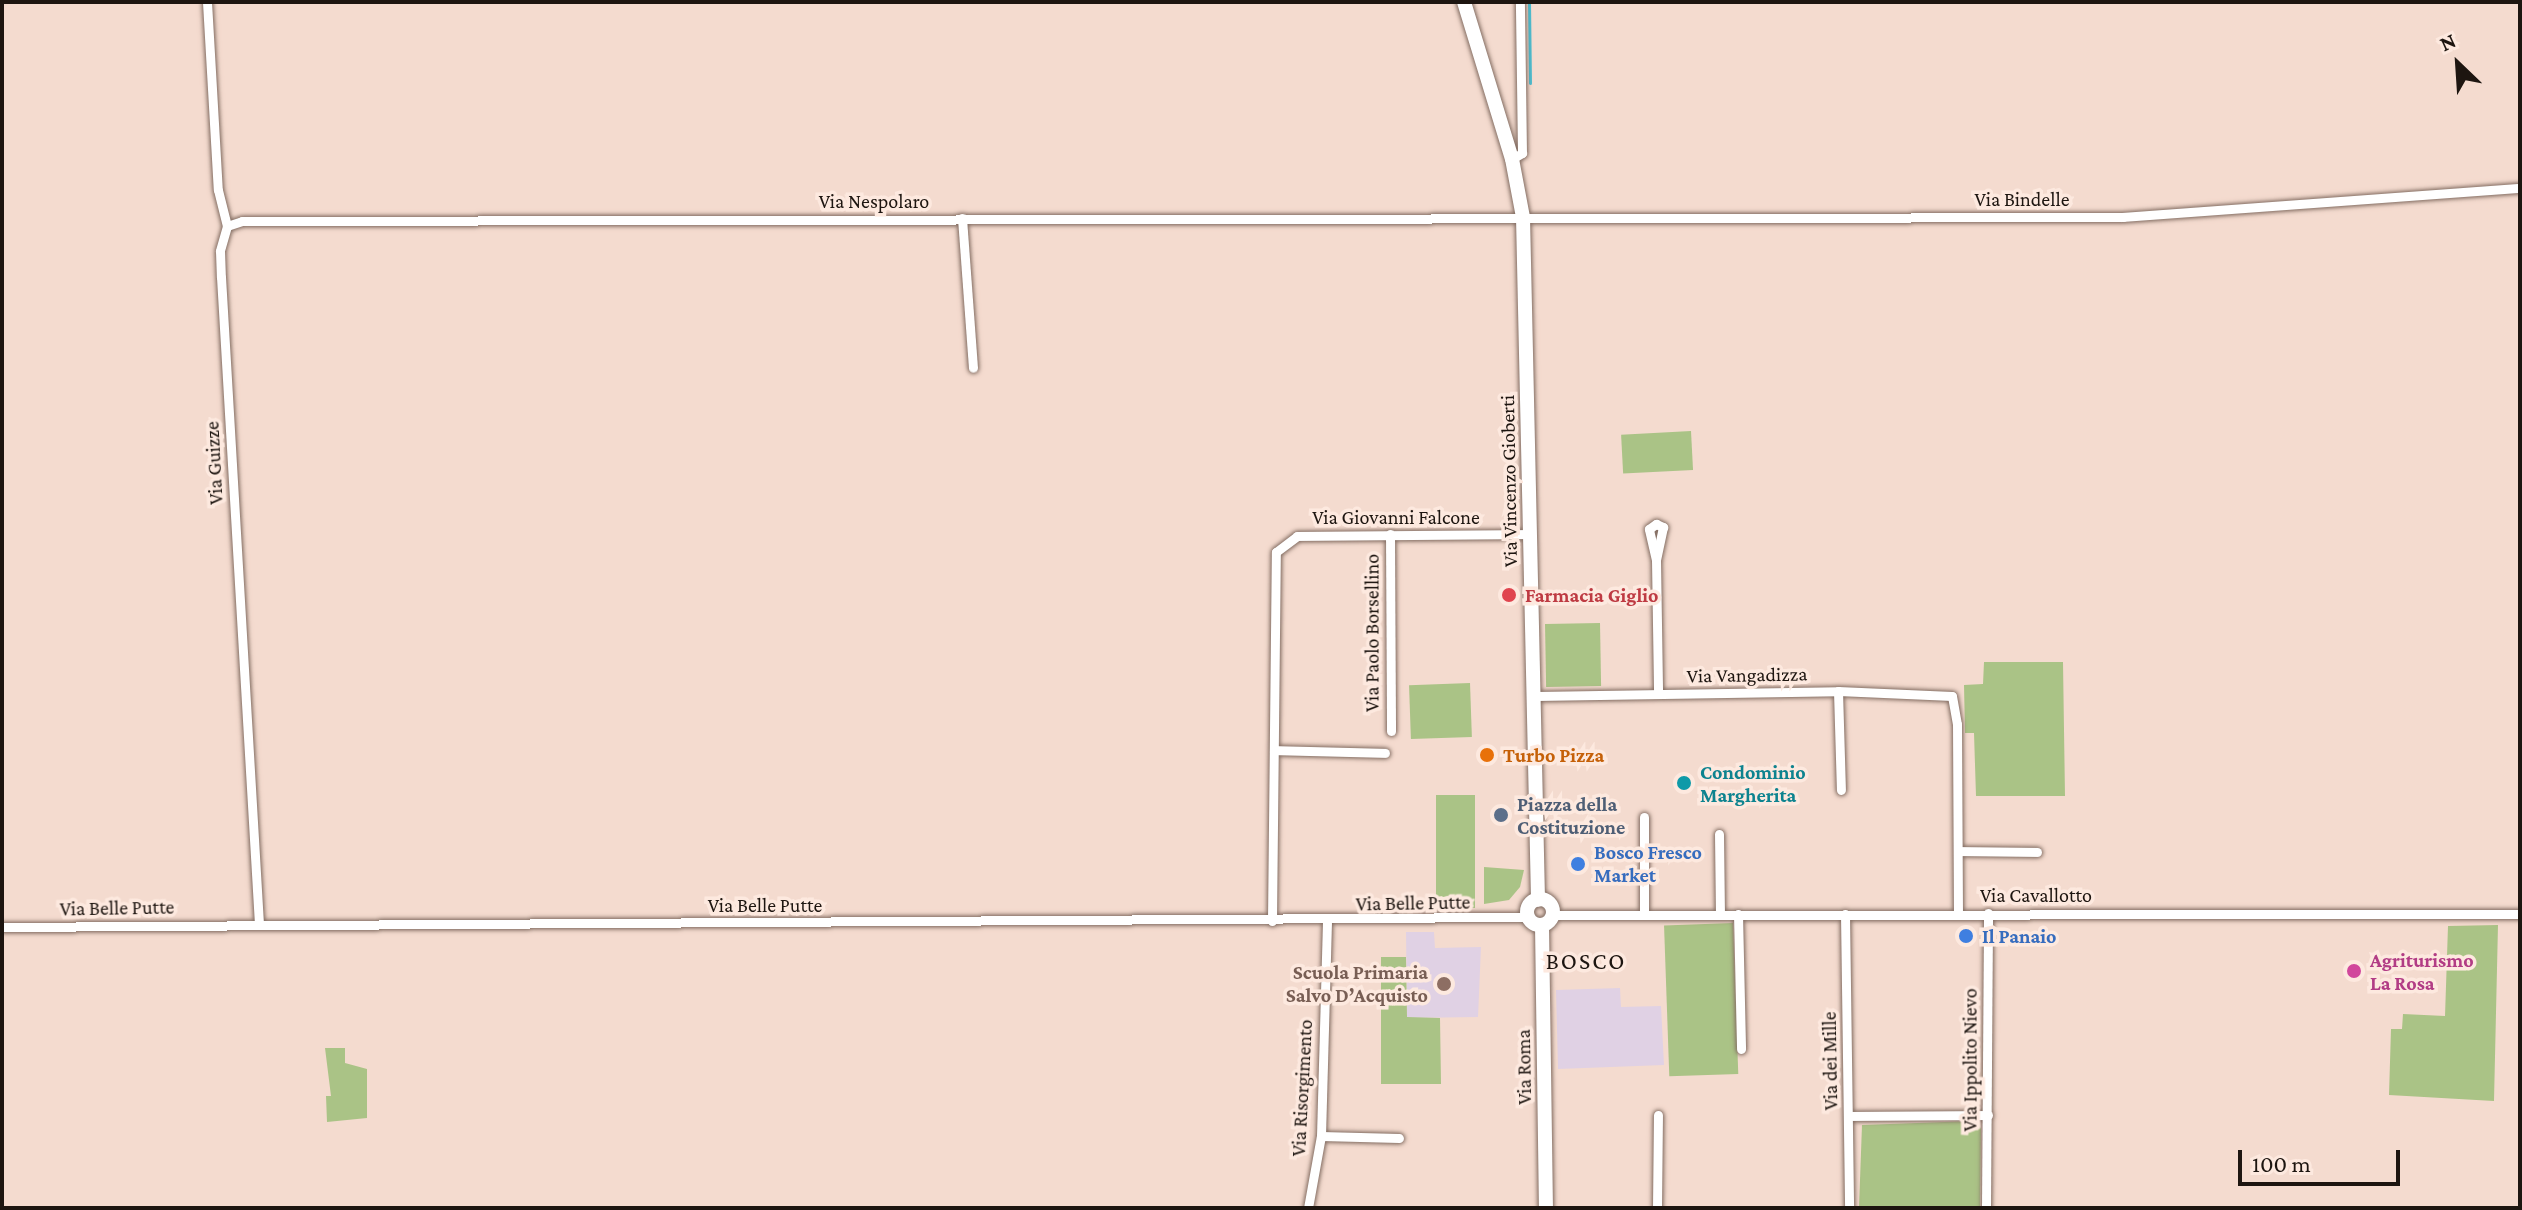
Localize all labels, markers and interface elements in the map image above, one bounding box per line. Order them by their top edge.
north arrow [2418,24,2498,104]
text: N [2436,27,2460,56]
street label: Via Bindelle [1975,187,2069,211]
street label: Via Nespolaro [819,189,929,213]
street label: Via Vincenzo Gioberti [1495,395,1523,567]
street label: Via Guizze [200,421,228,505]
street label: Via Giovanni Falcone [1312,505,1480,529]
street label: Via Paolo Borsellino [1360,554,1384,712]
place label: Farmacia Giglio [1525,583,1658,607]
marker: Farmacia Giglio [1500,586,1518,604]
street label: Via Vangadizza [1686,662,1808,688]
place label: Turbo Pizza [1503,743,1604,767]
marker: Turbo Pizza [1478,746,1496,764]
place label: Condominio Margherita [1700,760,1806,807]
marker: Condominio Margherita [1675,774,1693,792]
place label: Piazza della Costituzione [1517,792,1625,839]
marker: Piazza della Costituzione [1492,806,1510,824]
place label: Bosco Fresco Market [1594,840,1702,887]
marker: Bosco Fresco Market [1569,855,1587,873]
street label: Via Cavallotto [1980,883,2092,907]
street label: Via Belle Putte [1355,890,1471,916]
street label: Via Belle Putte [708,893,822,917]
street label: Via Belle Putte [59,895,175,921]
place label: Il Panaio [1982,924,2056,948]
marker: Il Panaio [1957,927,1975,945]
district label: BOSCO [1546,947,1626,975]
place label: Agriturismo La Rosa [2370,948,2474,995]
place label: Scuola Primaria Salvo D’Acquisto [1286,960,1428,1007]
marker: Agriturismo La Rosa [2345,962,2363,980]
marker: Scuola Primaria Salvo D’Acquisto [1435,975,1453,993]
street label: Via Ippolito Nievo [1958,988,1982,1132]
street label: Via dei Mille [1817,1011,1843,1111]
street label: Via Risorgimento [1286,1019,1318,1157]
street label: Via Roma [1511,1029,1537,1105]
scale bar [2242,1134,2404,1184]
text: 100 m [2252,1150,2311,1177]

